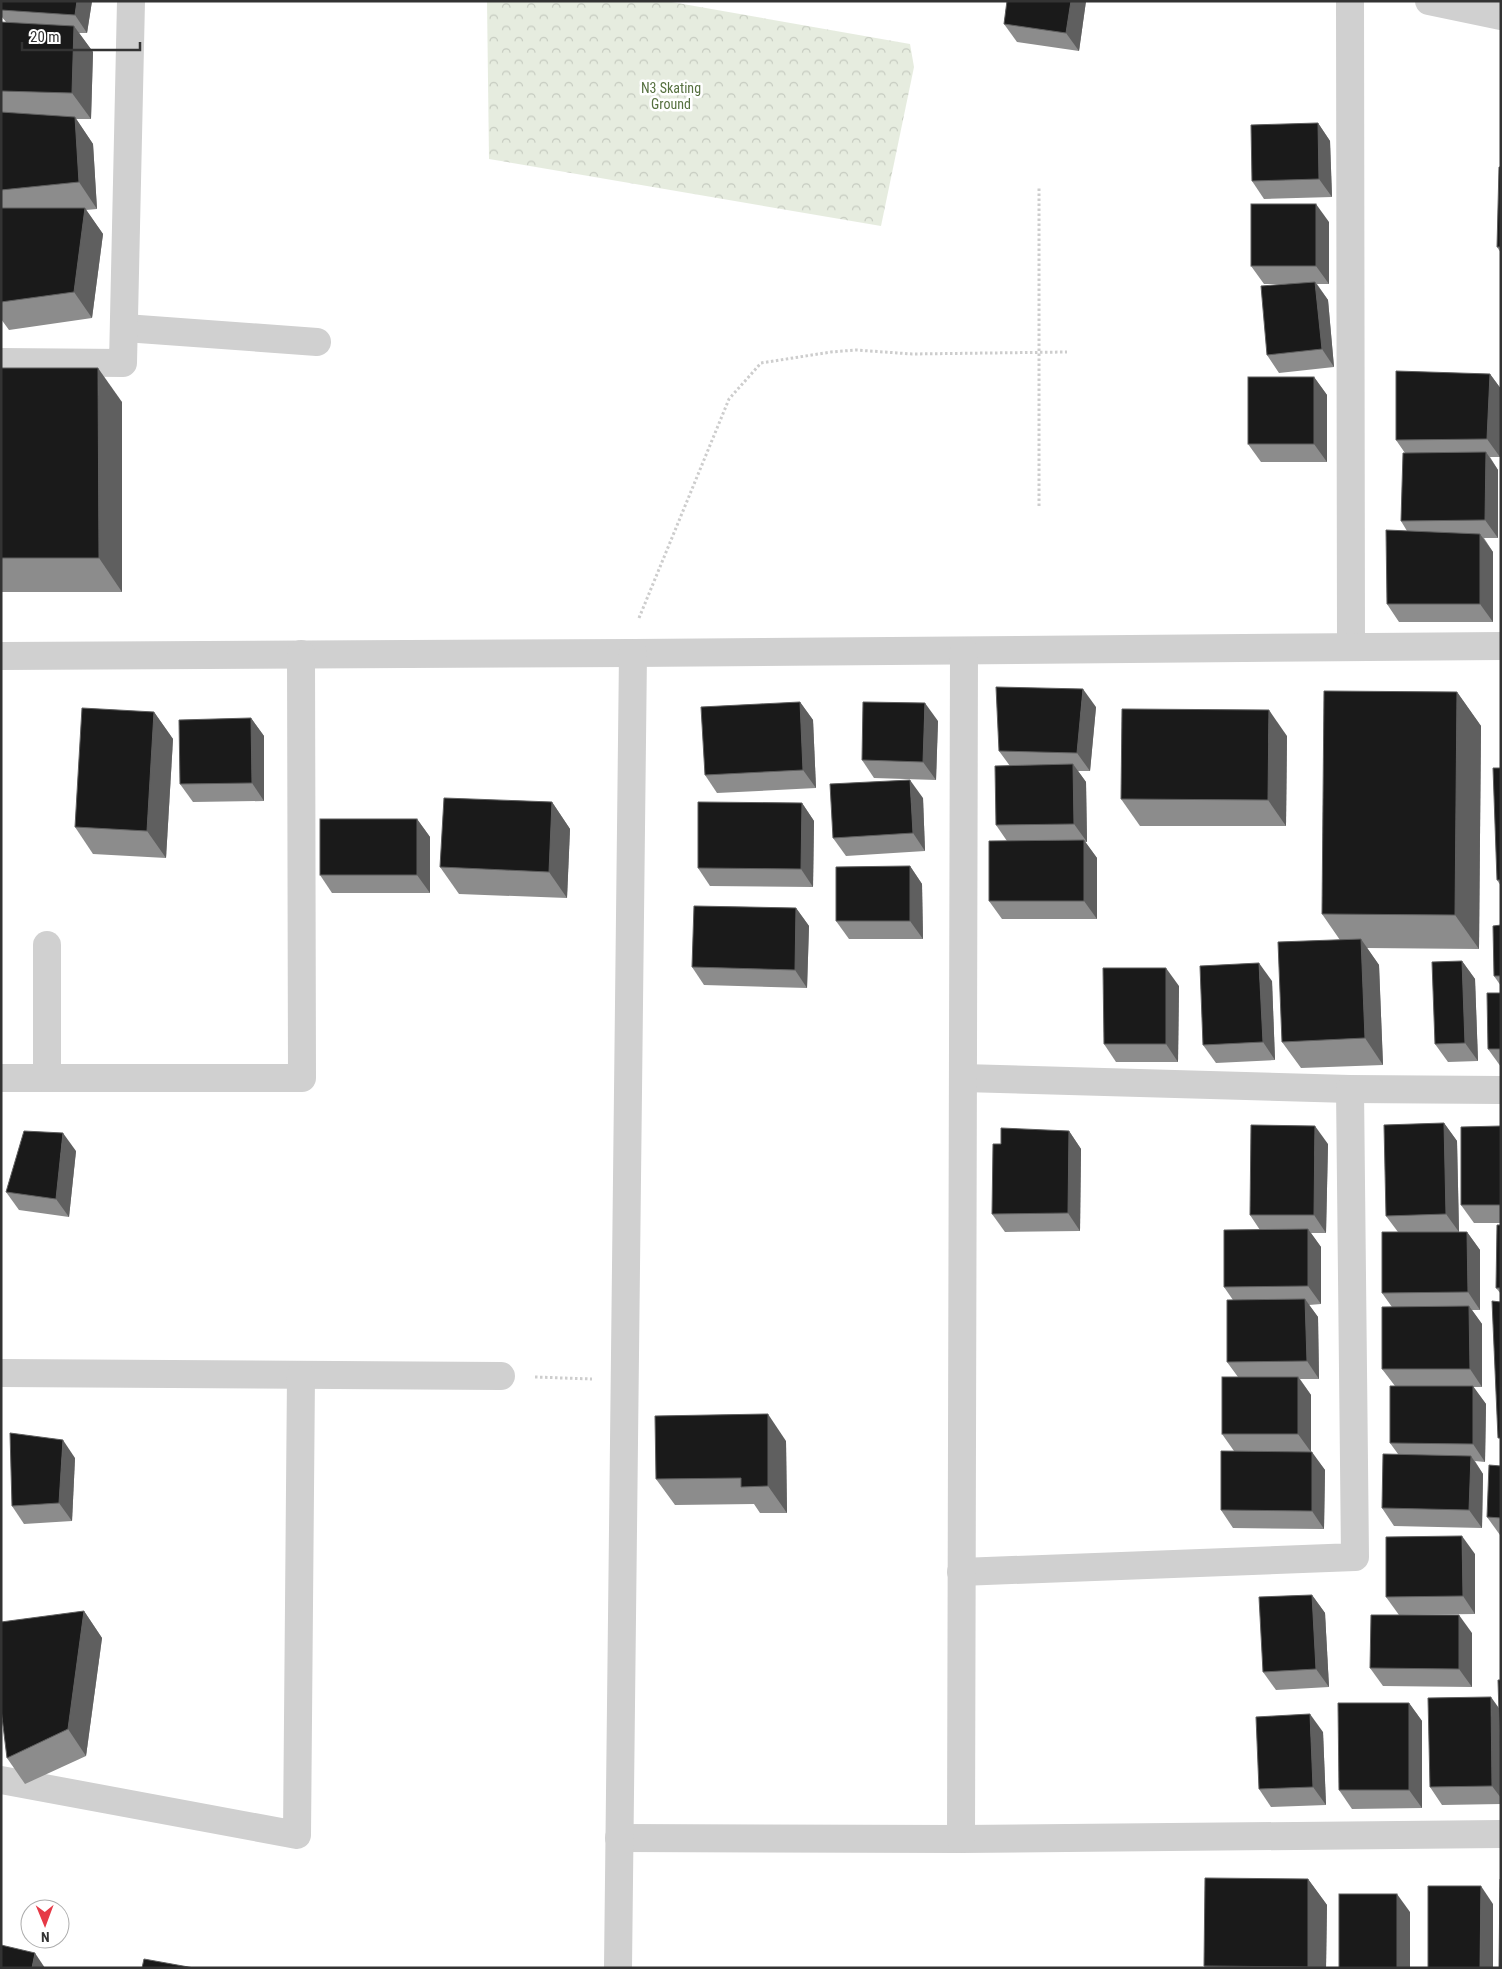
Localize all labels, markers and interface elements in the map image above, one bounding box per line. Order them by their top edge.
scale bar [22,20,140,52]
text: 20 m [30,28,60,46]
park label: N3 Skating Ground [641,80,701,112]
north arrow [20,1899,70,1949]
text: N [41,1929,50,1945]

